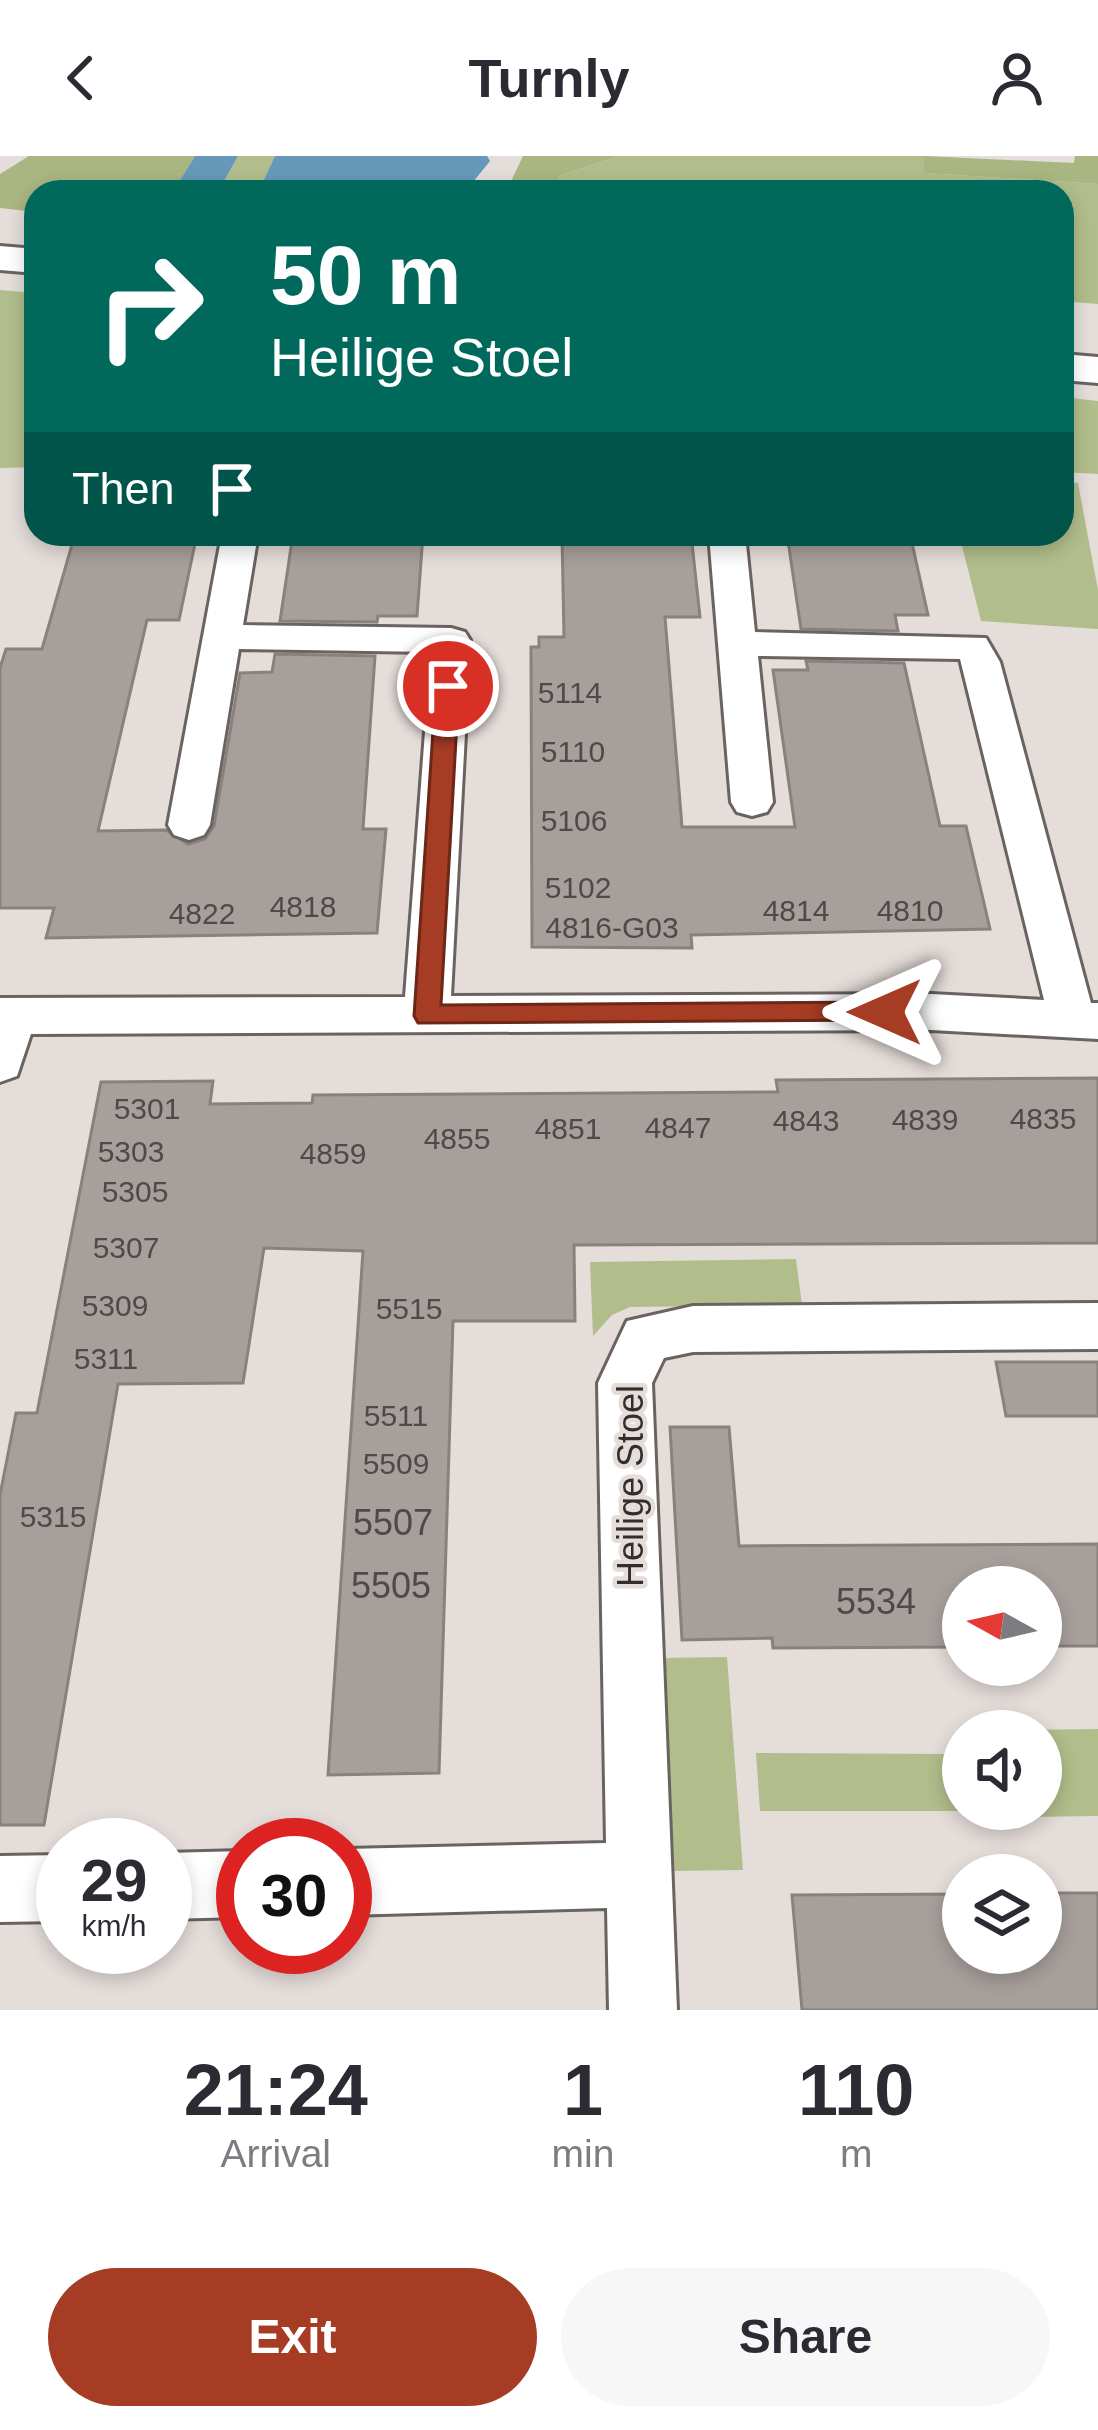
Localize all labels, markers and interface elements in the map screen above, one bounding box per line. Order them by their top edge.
icon: back [48,45,114,111]
icon: person [984,45,1050,111]
text: Turnly [469,48,630,108]
icon: right [72,228,228,384]
text: 50 m [270,228,461,322]
text: Heilige Stoel [270,327,573,387]
icon: arrive [199,456,265,522]
text: Then [72,463,175,514]
pin [397,635,499,737]
icon: arrive [415,653,481,719]
house number: 5114 [538,676,602,709]
house number: 5110 [541,735,605,768]
house number: 5106 [541,804,607,837]
house number: 5102 [545,871,611,904]
house number: 4818 [270,890,336,923]
house number: 4814 [763,894,829,927]
house number: 4810 [877,894,943,927]
house number: 4822 [169,897,235,930]
house number: 4816-G03 [545,911,679,944]
position arrow [822,949,948,1075]
house number: 5301 [114,1092,180,1125]
house number: 4835 [1010,1102,1076,1135]
house number: 4839 [892,1103,958,1136]
house number: 4843 [773,1104,839,1137]
house number: 4847 [645,1111,711,1144]
house number: 4851 [535,1112,601,1145]
house number: 4855 [424,1122,490,1155]
house number: 5303 [98,1135,164,1168]
house number: 4859 [300,1137,366,1170]
house number: 5305 [102,1175,168,1208]
house number: 5307 [93,1231,159,1264]
house number: 5309 [82,1289,148,1322]
house number: 5515 [376,1292,442,1325]
house number: 5311 [74,1342,138,1375]
street label: Heilige Stoel [610,1385,651,1587]
house number: 5511 [364,1399,428,1432]
house number: 5509 [363,1447,429,1480]
house number: 5315 [20,1500,86,1533]
house number: 5507 [353,1502,433,1543]
house number: 5505 [351,1565,431,1606]
north arrow [942,1566,1062,1686]
map controls [942,1566,1062,1974]
house number: 5534 [836,1581,916,1622]
button: sound [942,1710,1062,1830]
speed limit sign: 30 [216,1818,372,1974]
text: 29 [81,1847,147,1914]
button: layers [942,1854,1062,1974]
text: km/h [81,1909,147,1942]
text: 21:24 [184,2050,368,2130]
text: 1 [563,2050,603,2130]
text: 110 [798,2050,914,2130]
text: Arrival [221,2132,331,2175]
text: min [552,2132,614,2175]
text: m [840,2132,872,2175]
button: Exit [48,2268,537,2406]
button: Share [561,2268,1050,2406]

